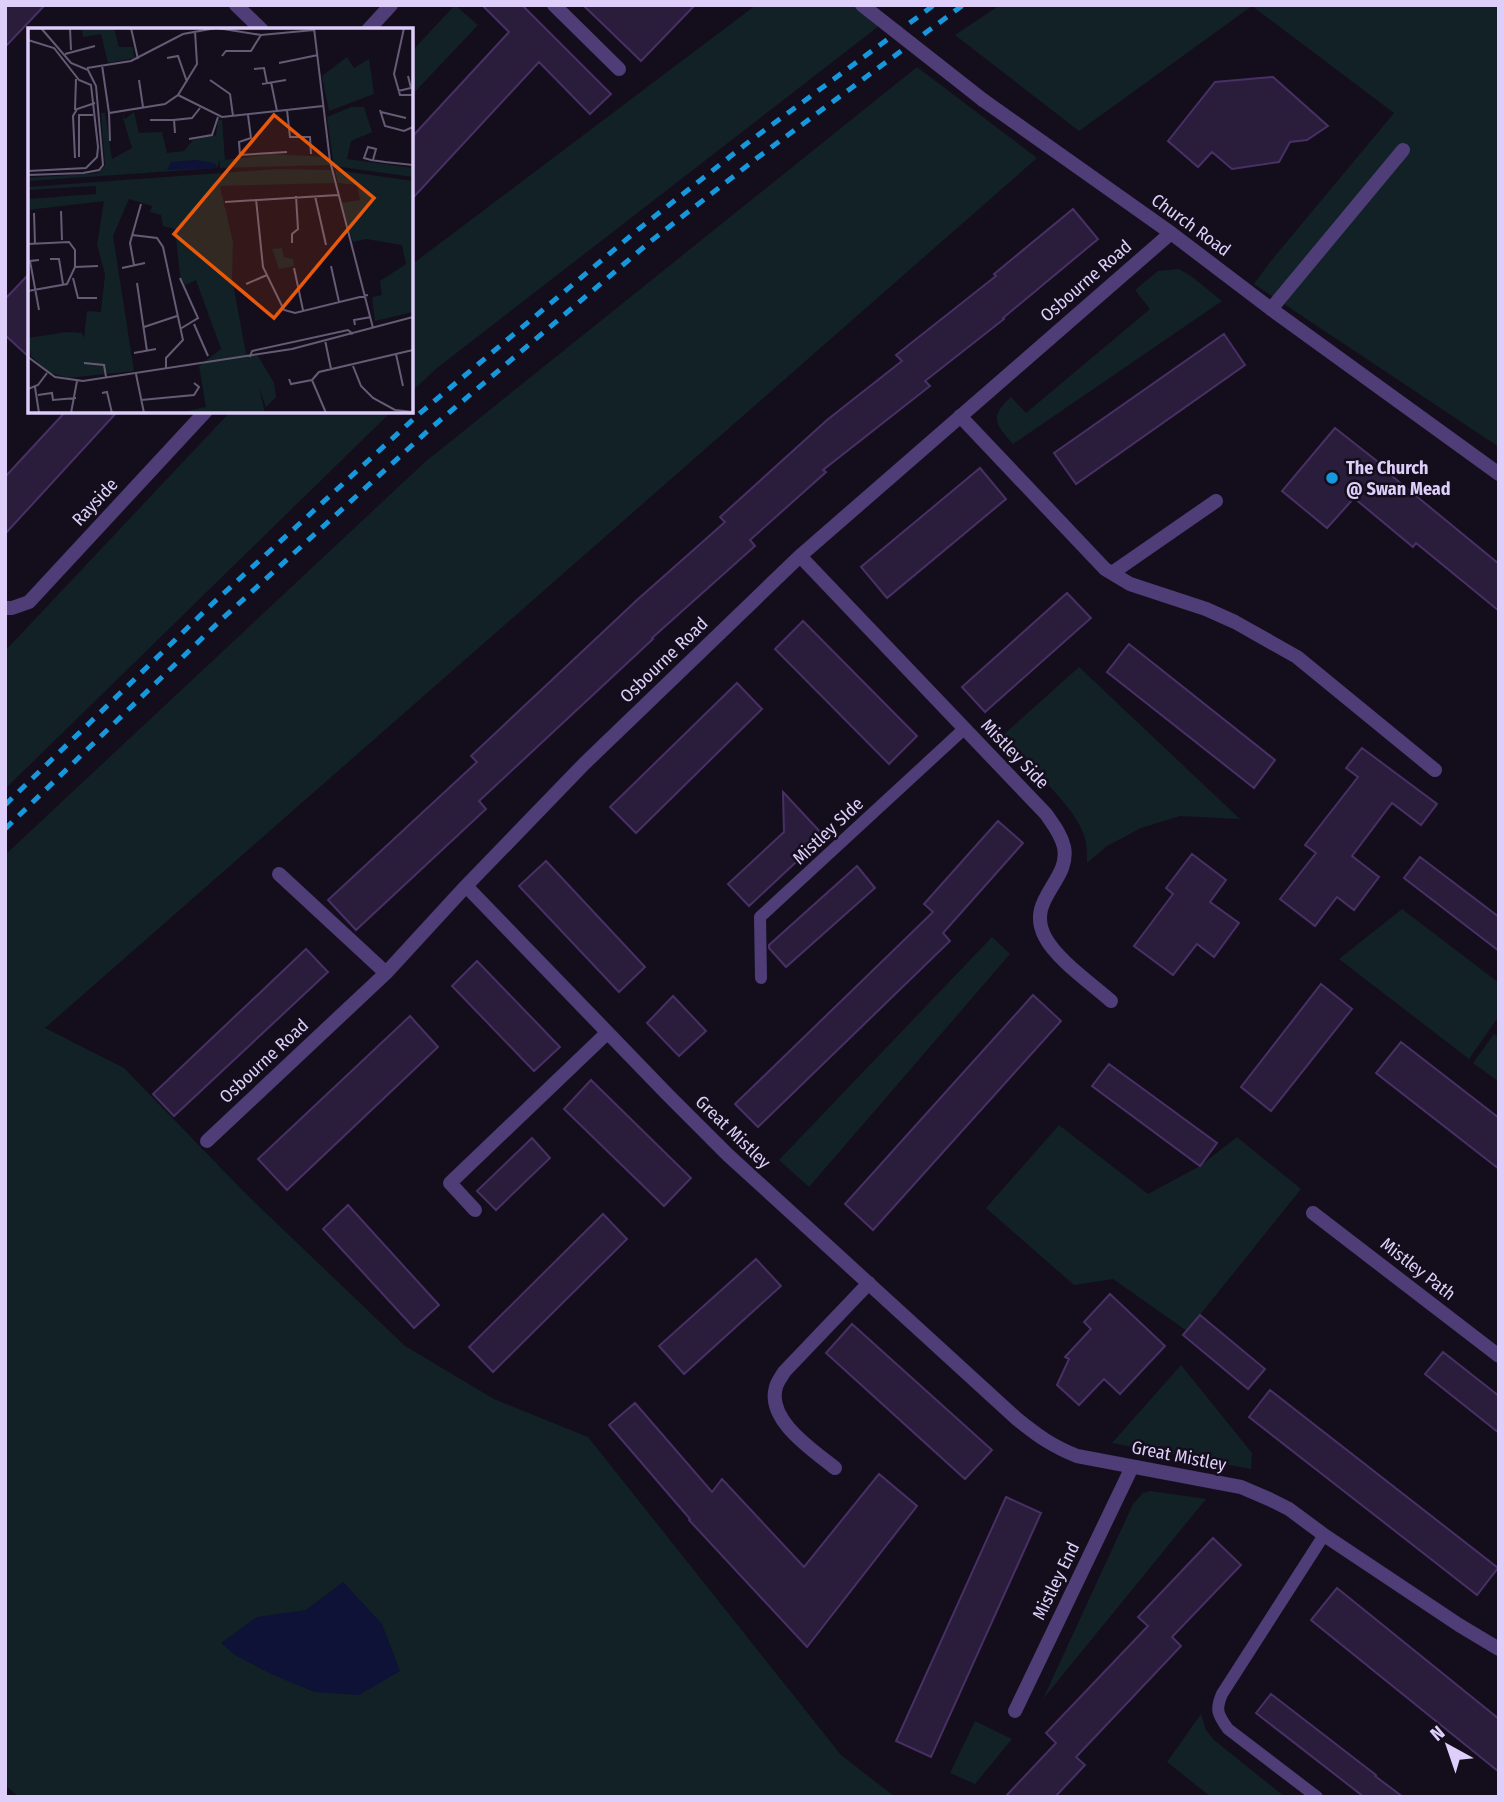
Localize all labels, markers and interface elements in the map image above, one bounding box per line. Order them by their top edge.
inset map [28,28,413,413]
street label: Church Road [1147,189,1235,261]
street label: Osbourne Road [1036,235,1136,327]
place label: The Church @ Swan Mead [1346,457,1451,500]
marker: The Church @ Swan Mead [1324,470,1340,486]
street label: Rayside [68,474,123,530]
street label: Osbourne Road [615,613,713,707]
street label: Mistley Side [976,715,1054,794]
street label: Mistley SIde [788,793,868,869]
street label: Osbourne Road [215,1014,313,1108]
street label: Great Mistley [691,1091,775,1173]
street label: Mistley Path [1376,1233,1460,1305]
street label: Great Mistley [1130,1436,1228,1476]
street label: Mistley End [1028,1538,1084,1624]
north arrow [1413,1711,1483,1781]
text: N [1426,1721,1449,1746]

